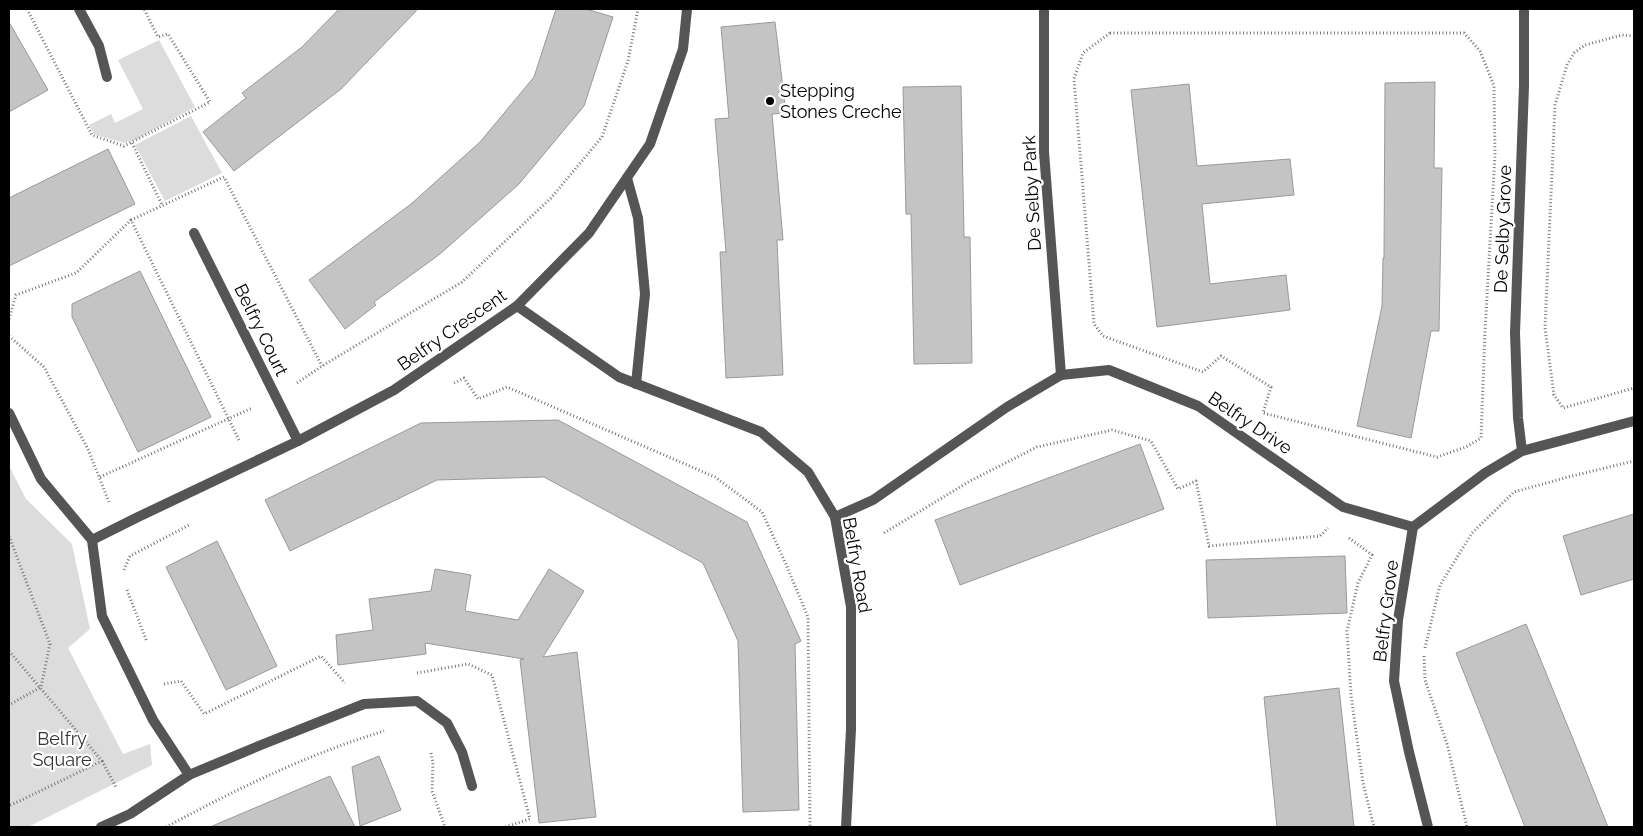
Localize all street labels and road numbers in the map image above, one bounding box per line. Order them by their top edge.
street label: De Selby Park [1018,134,1045,251]
street label: De Selby Grove [1490,164,1515,293]
street label: Belfry Court [230,280,293,379]
street label: Belfry Crescent [393,284,510,375]
street label: Belfry Drive [1204,387,1297,459]
street label: Belfry Road [839,515,876,614]
street label: Belfry Grove [1369,558,1402,663]

